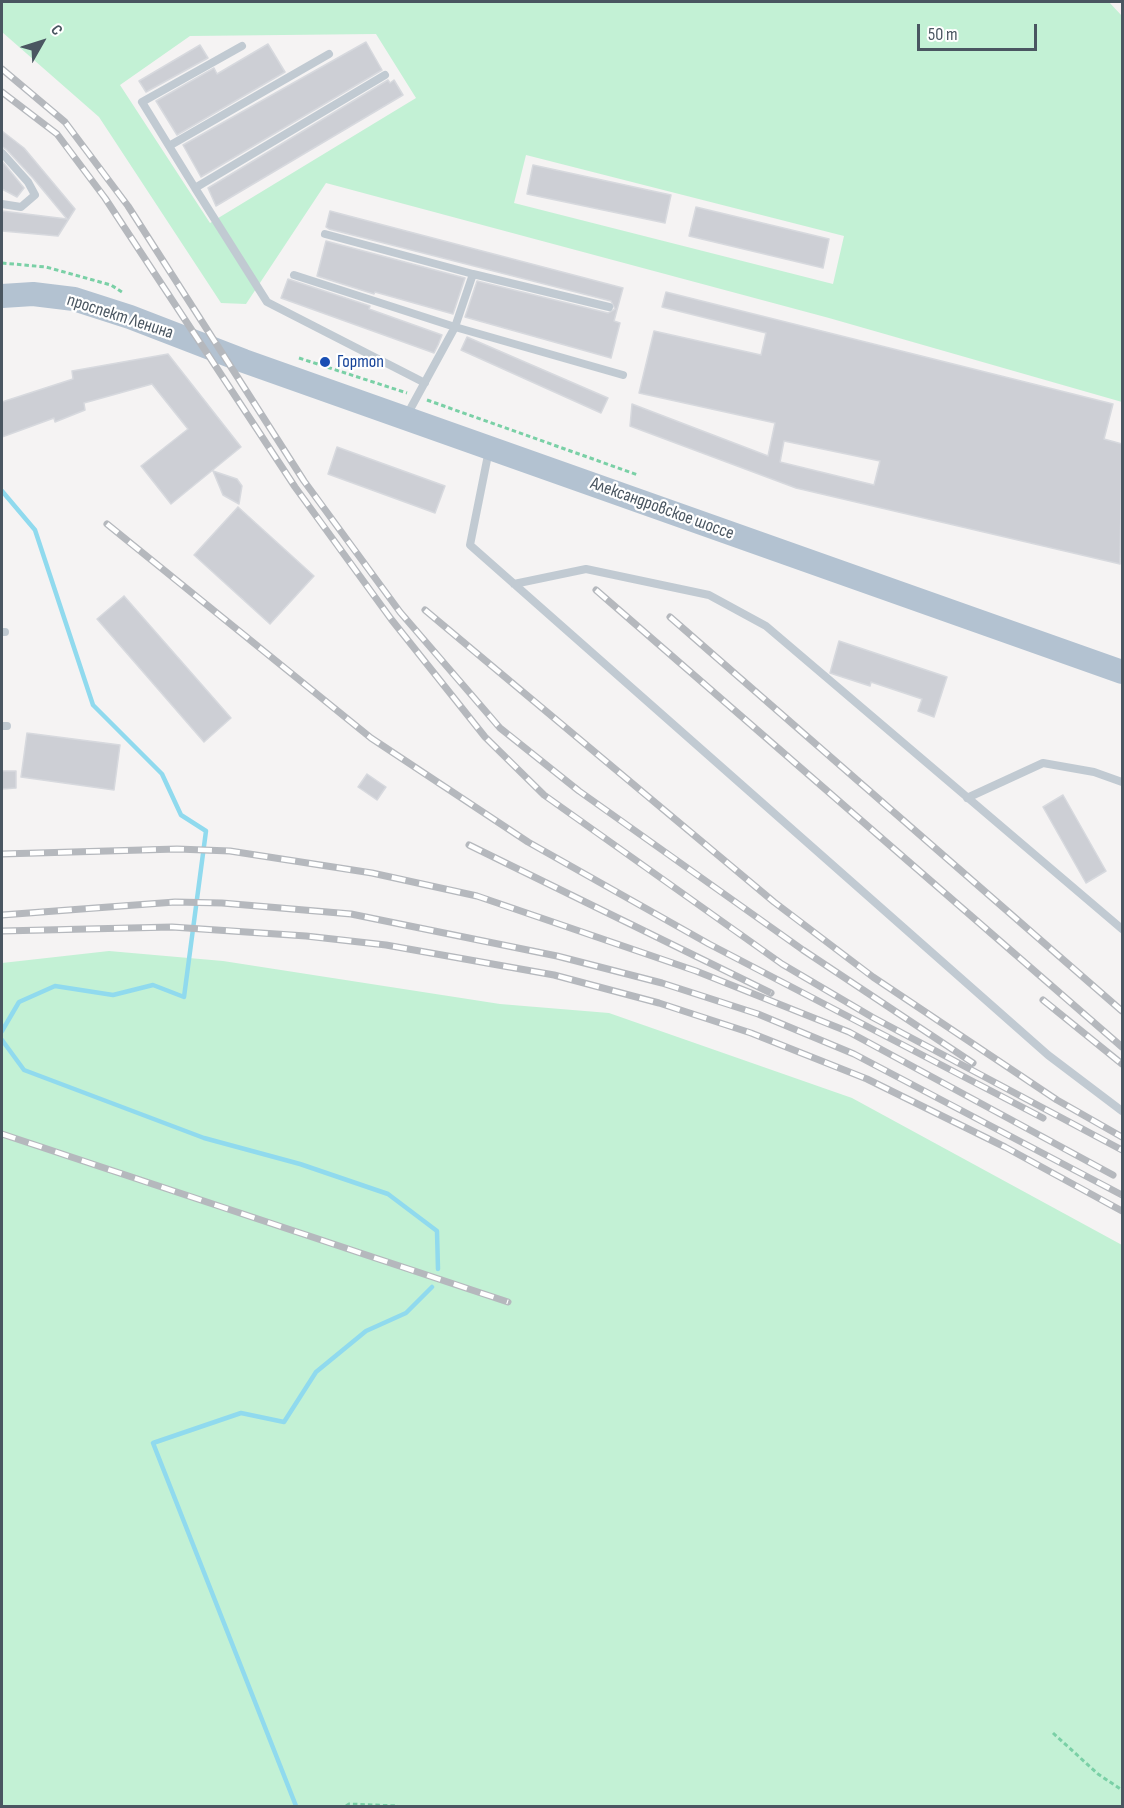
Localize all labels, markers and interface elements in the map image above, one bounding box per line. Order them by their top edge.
north arrow [12,12,72,72]
scale bar [920,12,1040,50]
text: С [46,21,66,40]
text: 50 m [928,24,958,45]
street label: проспект Ленина [64,290,176,344]
place label: Гортоп [337,351,384,373]
marker: Гортоп [318,355,332,369]
street label: Александровское шоссе [587,473,737,545]

